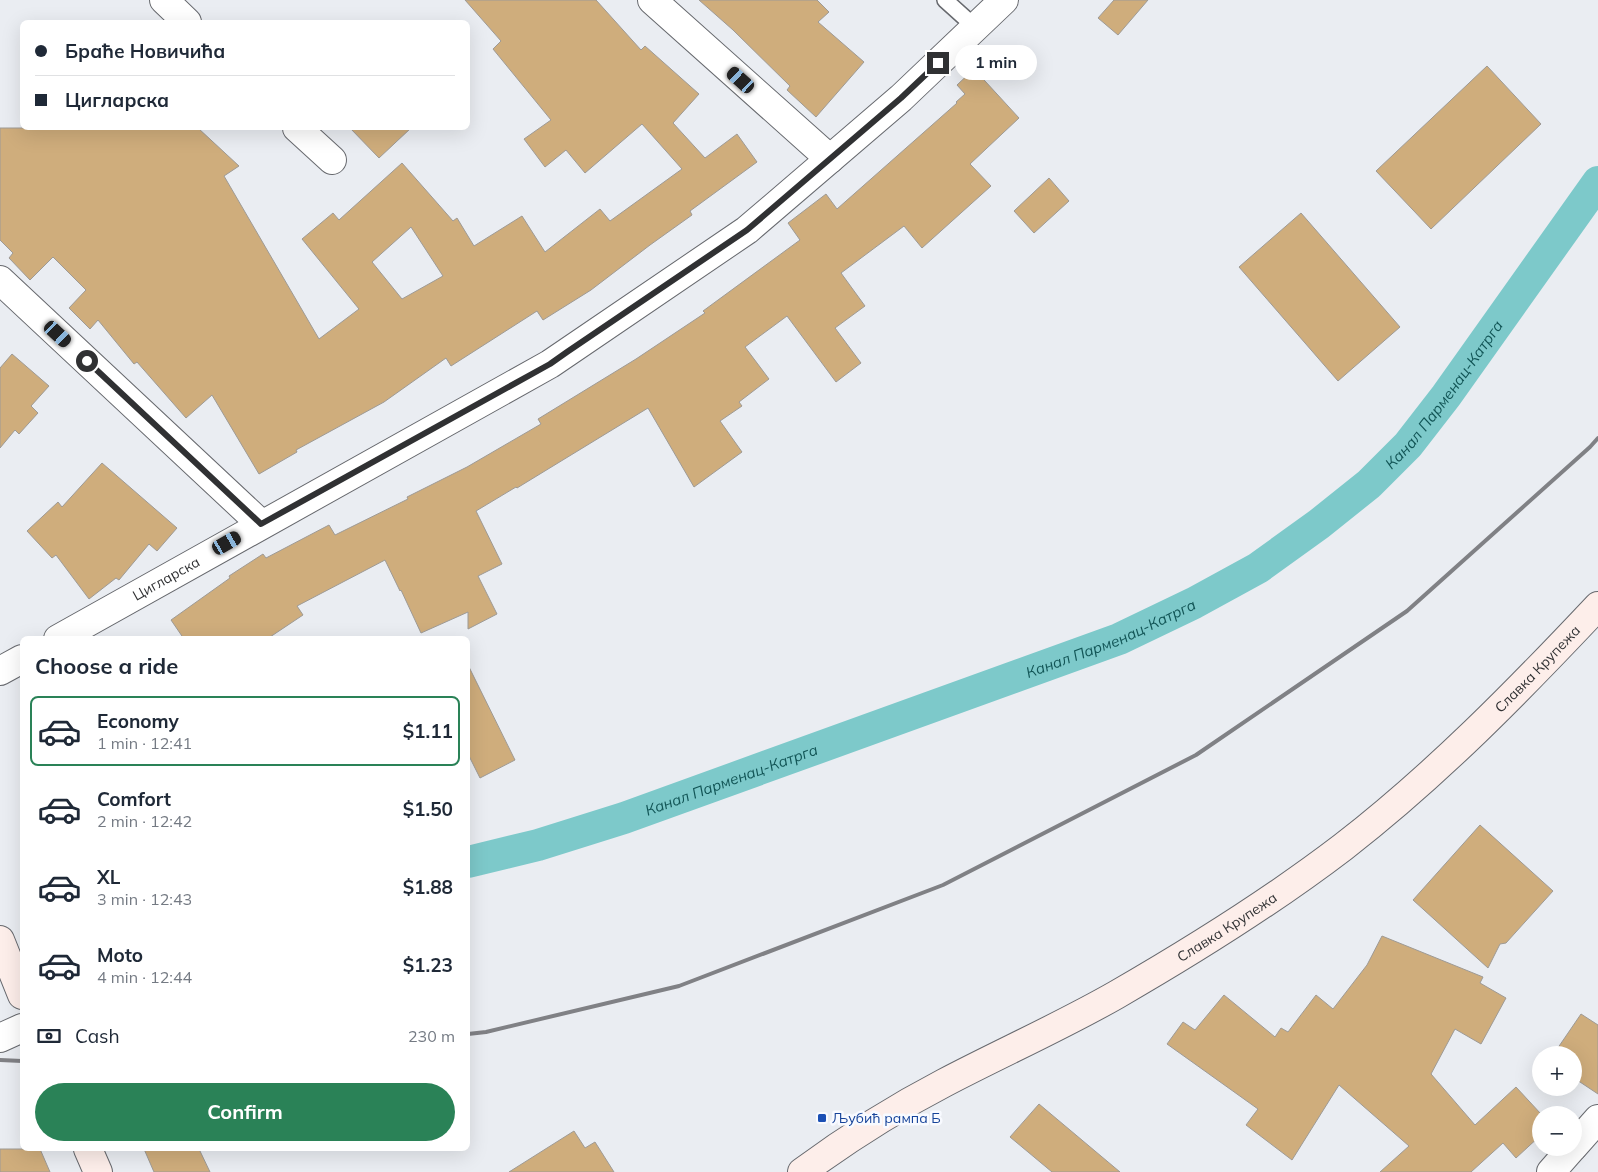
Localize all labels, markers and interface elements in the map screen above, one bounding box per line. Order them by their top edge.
text: Браће Новичића [65,39,225,63]
callout: 1 min [956,46,1038,80]
route end [927,52,949,74]
text: 1 min [975,52,1017,72]
car [724,64,757,96]
text: Цигларска [65,88,169,112]
water label: Канал Парменац-Катрга [1381,316,1506,472]
car [41,318,74,350]
route start [76,350,98,372]
car [210,529,243,557]
street label: Цигларска [130,553,203,604]
water label: Канал Парменац-Катрга [1023,594,1198,681]
street label: Славка Крупежа [1491,621,1584,716]
text: Choose a ride [35,652,178,680]
icon: car [37,709,82,754]
text: Economy [97,709,179,733]
text: $1.11 [403,719,453,743]
text: 1 min · 12:41 [97,733,192,753]
water label: Канал Парменац-Катрга [642,739,820,819]
icon: car [37,787,82,832]
text: Comfort [97,787,171,811]
text: $1.50 [403,797,453,821]
text: 2 min · 12:42 [97,811,192,831]
icon: car [37,865,82,910]
text: XL [97,865,120,889]
text: $1.88 [403,875,453,899]
street label: Славка Крупежа [1174,888,1280,966]
text: 3 min · 12:43 [97,889,192,909]
icon: car [37,943,82,988]
text: Moto [97,943,143,967]
text: $1.23 [403,953,453,977]
text: 4 min · 12:44 [97,967,192,987]
icon: cash [35,1022,63,1050]
text: Cash [75,1024,120,1048]
text: 230 m [408,1026,455,1046]
map controls [1532,1046,1582,1156]
button: + [1532,1046,1582,1096]
button: Confirm [35,1083,455,1141]
button: − [1532,1106,1582,1156]
place label: Љубић рампа Б [832,1109,941,1127]
marker: Љубић рампа Б [816,1112,828,1124]

